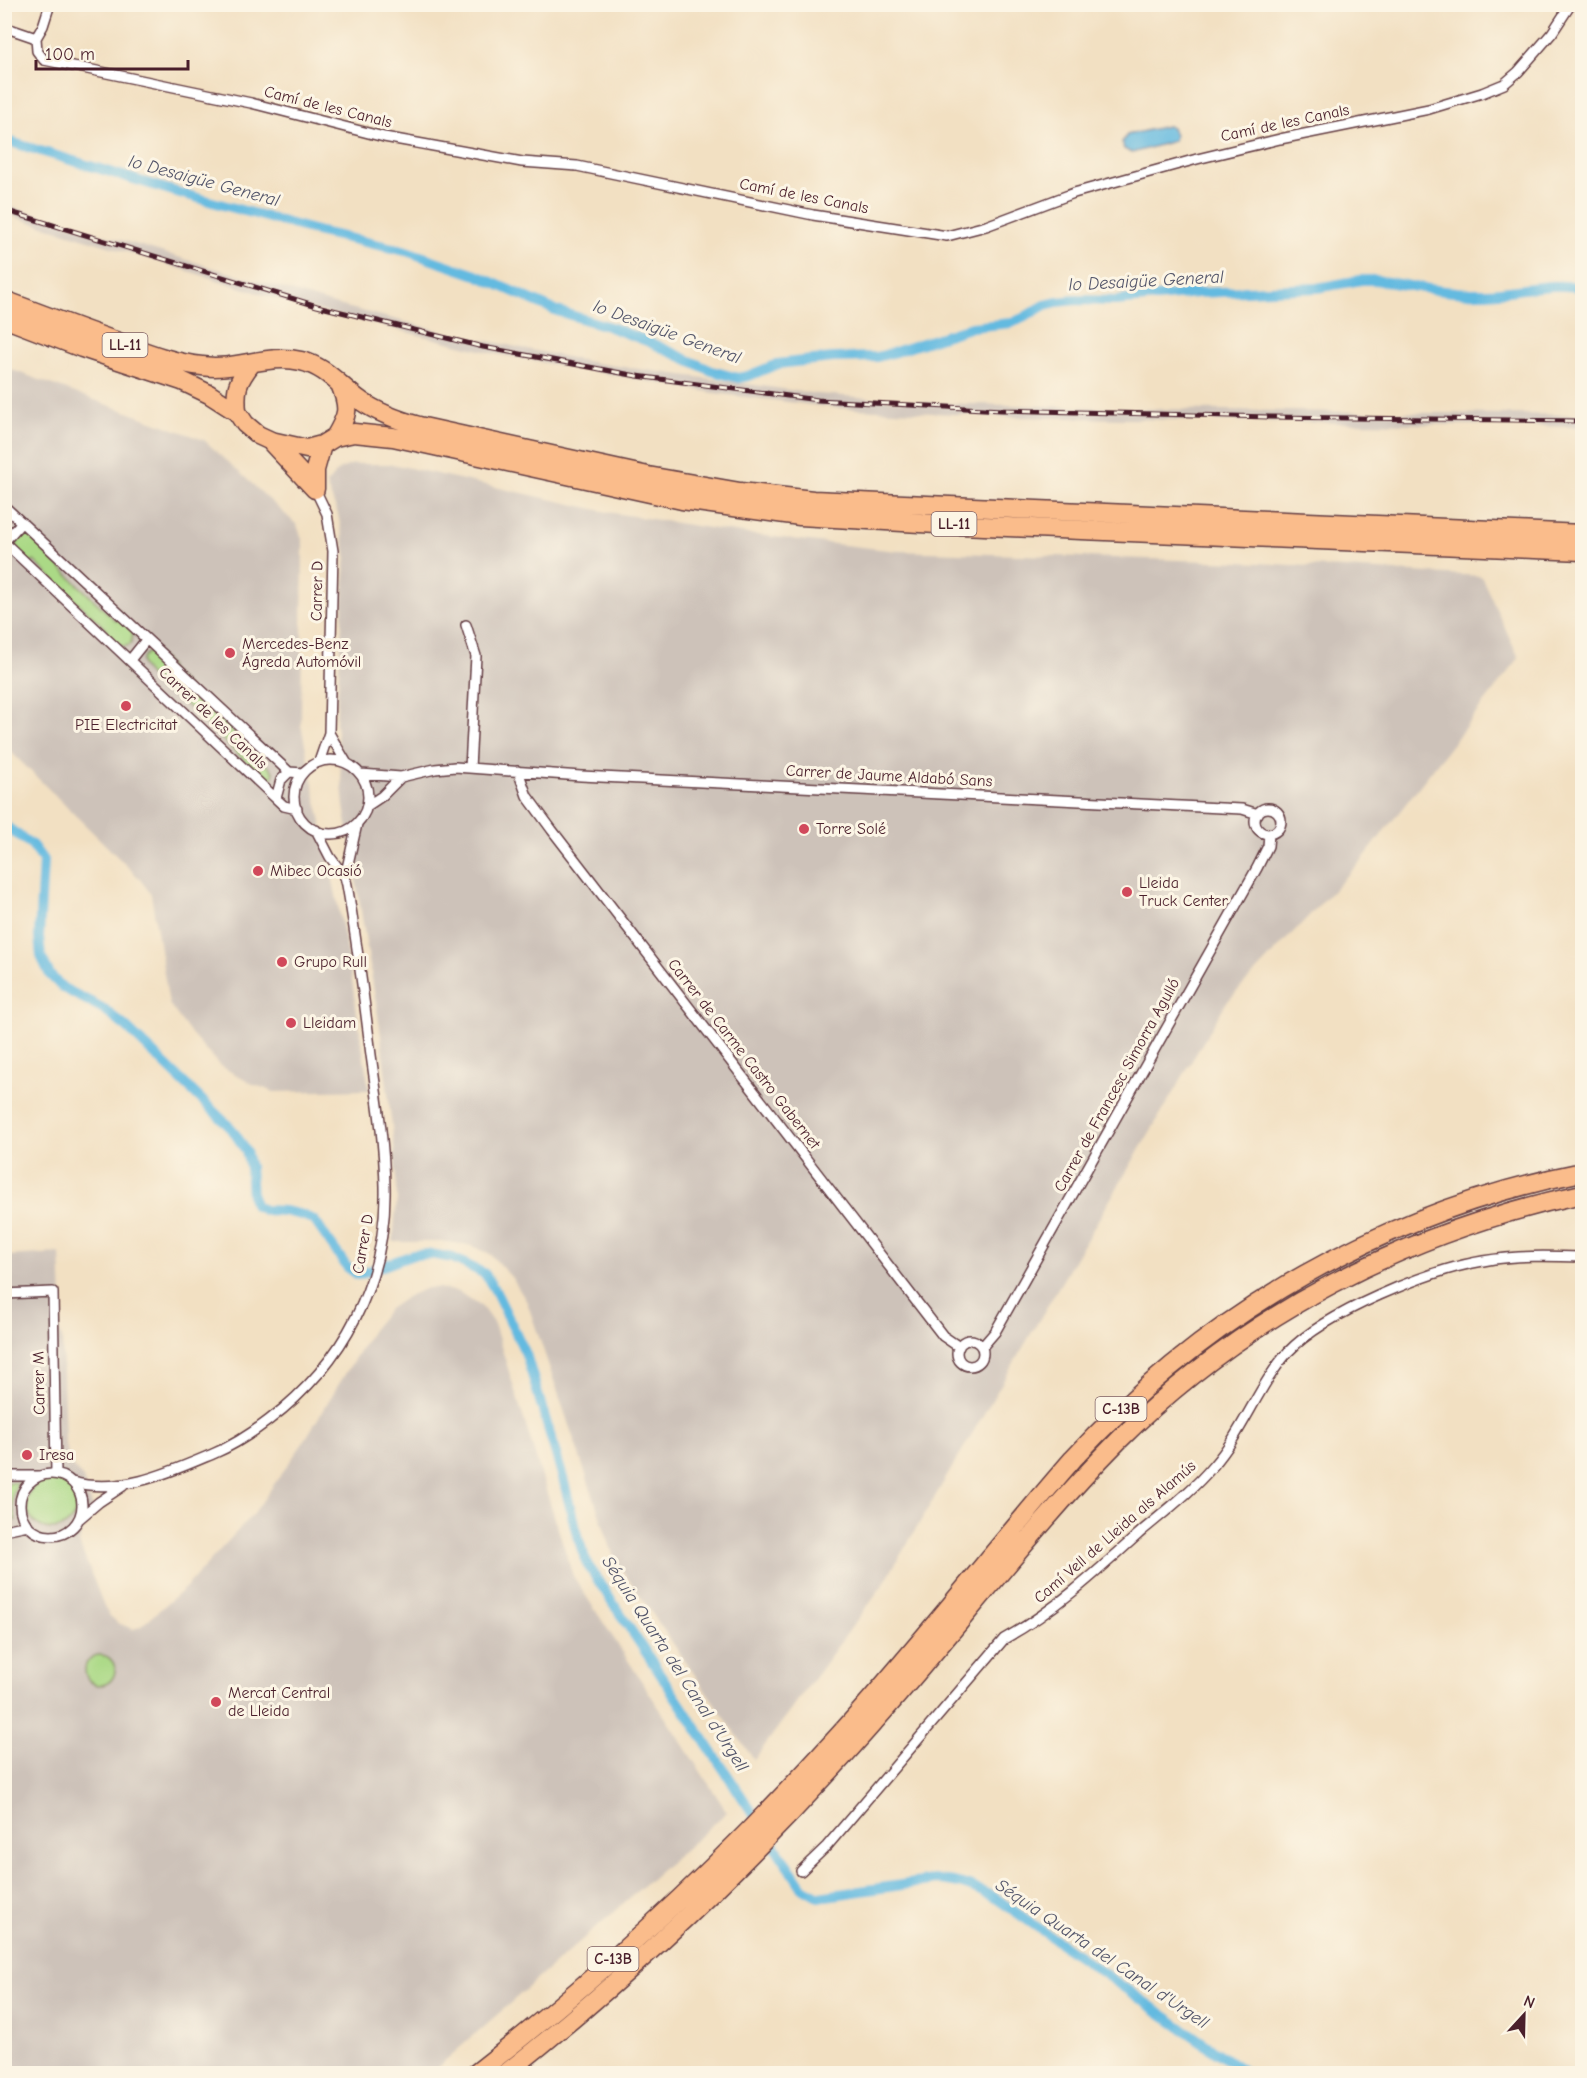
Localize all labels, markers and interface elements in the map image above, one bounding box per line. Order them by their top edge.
scale bar [36,33,188,71]
text: 100 m [45,44,95,65]
street label: Camí de les Canals [262,82,394,132]
street label: Camí de les Canals [1219,101,1351,145]
water label: lo Desaigüe General [126,151,283,212]
street label: Camí de les Canals [738,175,870,217]
water label: lo Desaigüe General [1068,266,1225,296]
water label: lo Desaigüe General [590,296,745,369]
road number: LL-11 [102,333,148,357]
road number: LL-11 [932,512,976,536]
street label: Carrer D [307,561,327,621]
place label: Mercedes-Benz Ágreda Automóvil [242,635,361,671]
marker: Mercedes-Benz Ágreda Automóvil [223,646,237,660]
street label: Carrer de les Canals [155,663,271,773]
marker: PIE Electricitat [119,699,133,713]
place label: PIE Electricitat [75,716,177,734]
street label: Carrer de Jaume Aldabó Sans [785,762,993,790]
place label: Torre Solé [816,820,886,838]
marker: Torre Solé [797,822,811,836]
place label: Mibec Ocasió [270,862,362,880]
marker: Mibec Ocasió [251,864,265,878]
place label: Lleida Truck Center [1139,874,1228,910]
marker: Lleida Truck Center [1120,885,1134,899]
place label: Grupo Rull [294,953,367,971]
marker: Grupo Rull [275,955,289,969]
street label: Carrer de Carme Castro Gabernet [664,955,824,1153]
street label: Carrer de Francesc Simorra Agulló [1051,975,1183,1195]
place label: Lleidam [303,1014,356,1032]
marker: Lleidam [284,1016,298,1030]
street label: Carrer D [349,1213,377,1275]
street label: Carrer M [29,1351,49,1415]
road number: C-13B [1096,1397,1146,1421]
place label: Iresa [39,1446,74,1464]
marker: Iresa [20,1448,34,1462]
street label: Camí Vell de Lleida als Alamús [1031,1457,1200,1607]
water label: Séquia Quarta del Canal d'Urgell [597,1552,753,1777]
place label: Mercat Central de Lleida [228,1684,330,1720]
marker: Mercat Central de Lleida [209,1695,223,1709]
water label: Séquia Quarta del Canal d'Urgell [991,1875,1213,2034]
road number: C-13B [588,1947,638,1971]
north arrow [1494,1985,1554,2045]
text: N [1521,1992,1537,2012]

